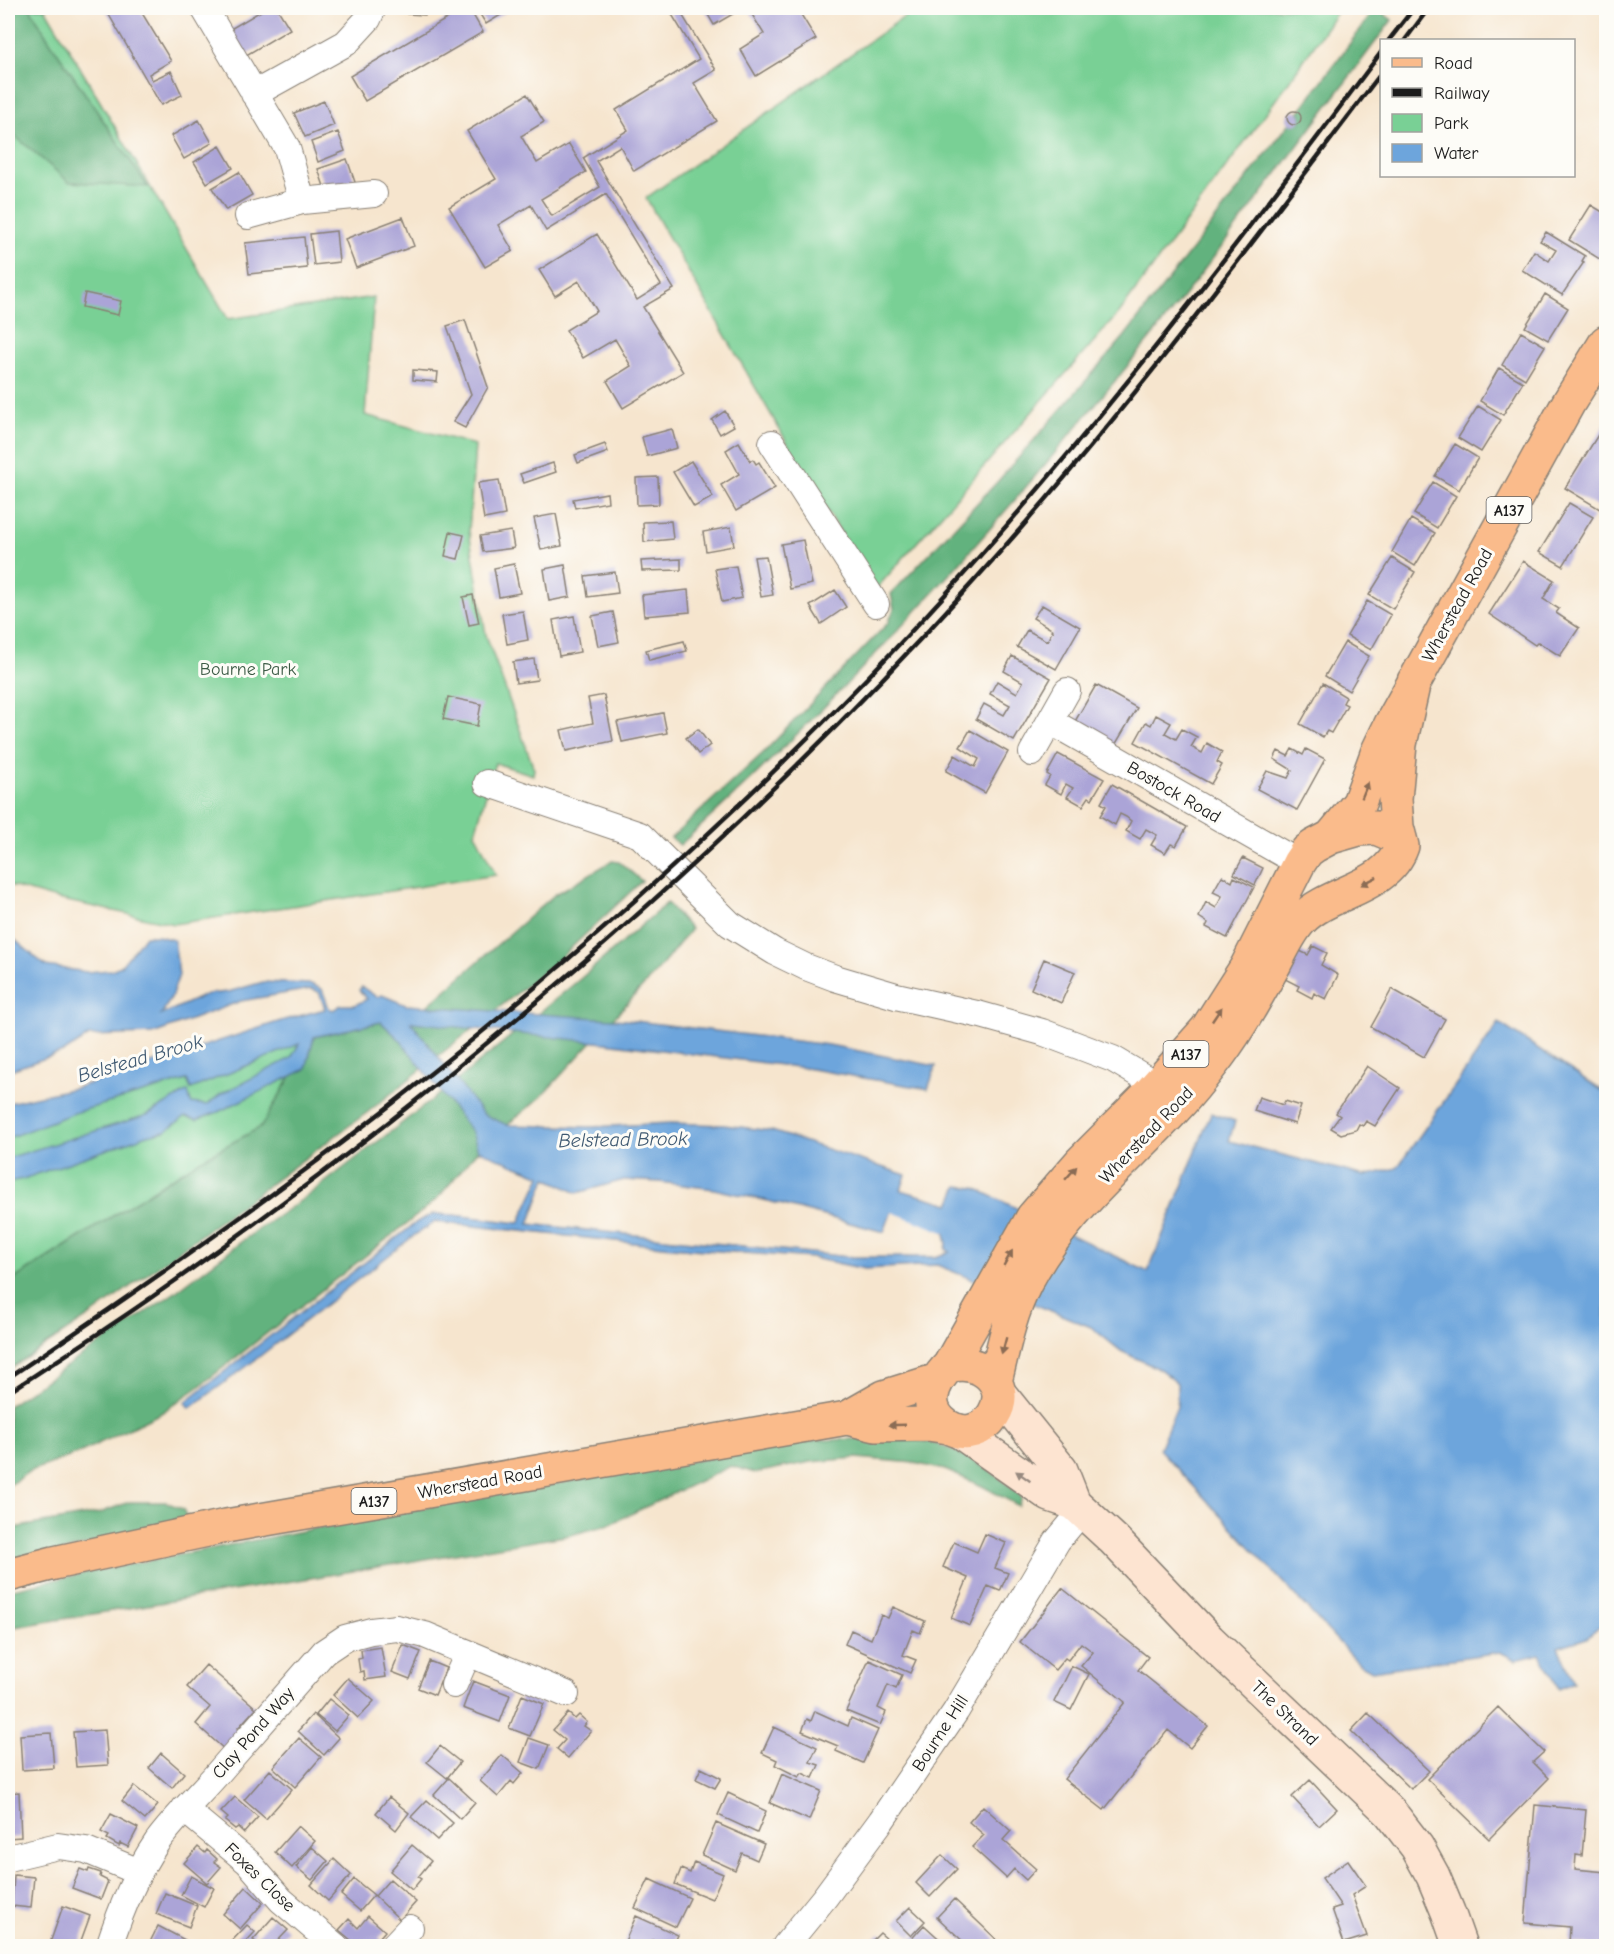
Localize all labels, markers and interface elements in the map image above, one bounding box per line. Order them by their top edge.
legend [1380,39,1575,177]
text: Road [1434,53,1473,74]
text: Railway [1434,83,1491,104]
text: Park [1434,113,1469,134]
text: Water [1434,143,1479,164]
road number: A137 [1486,497,1532,523]
street label: Wherstead Road [1418,545,1497,666]
park label: Bourne Park [200,659,297,680]
street label: Bostock Road [1123,757,1224,828]
one-way arrow [1361,781,1370,799]
one-way arrow [1360,876,1377,886]
one-way arrow [1211,1006,1222,1022]
water label: Belstead Brook [75,1030,206,1087]
road number: A137 [1164,1041,1208,1067]
street label: Wherstead Road [1095,1083,1198,1188]
water label: Belstead Brook [558,1127,688,1152]
one-way arrow [1064,1166,1077,1181]
one-way arrow [1003,1249,1013,1266]
one-way arrow [999,1337,1008,1355]
one-way arrow [888,1420,907,1429]
street label: Wherstead Road [416,1461,544,1504]
one-way arrow [1015,1470,1031,1482]
road number: A137 [352,1488,397,1514]
street label: The Strand [1247,1676,1322,1750]
street label: Clay Pond Way [208,1683,299,1783]
street label: Bourne Hill [908,1691,973,1775]
street label: Foxes Close [220,1839,299,1916]

